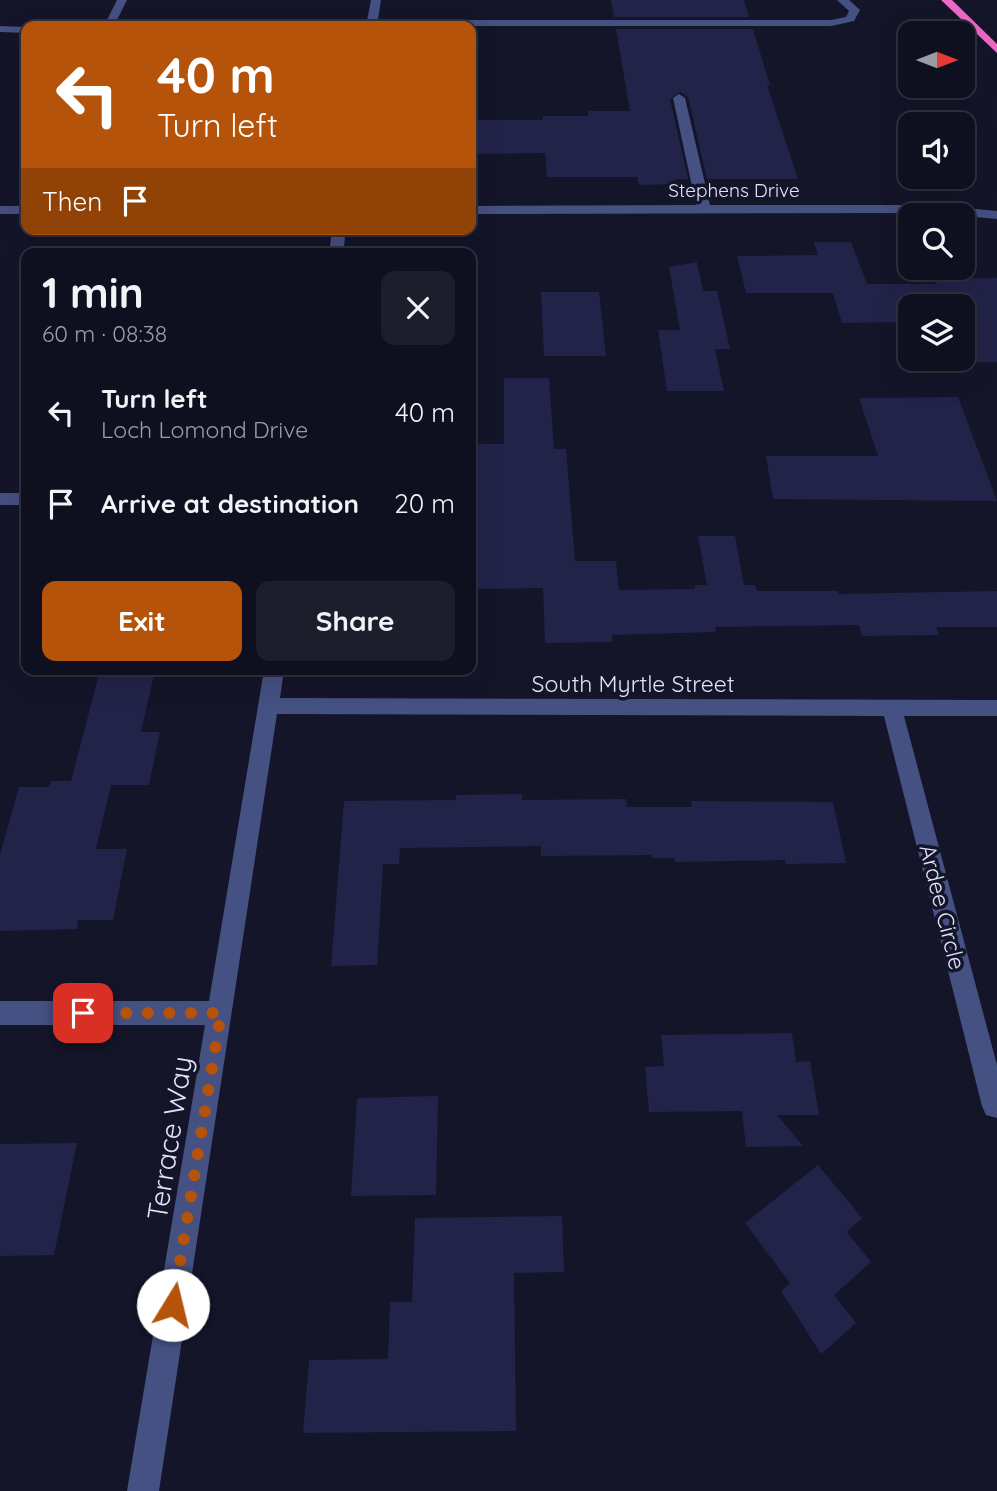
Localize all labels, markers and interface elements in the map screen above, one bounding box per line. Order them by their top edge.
north arrow [898,21,975,98]
map controls [898,21,975,371]
text: 40 m [157,44,275,105]
icon: left [42,49,133,140]
text: Turn left [157,105,278,145]
button: sound [898,112,975,189]
street label: Stephens Drive [668,178,800,202]
icon: arrive [116,182,154,220]
text: Then [42,185,102,218]
button: search [898,203,975,280]
text: 1 min [42,266,144,319]
button: close [381,271,455,345]
button: layers [898,294,975,371]
text: 60 m · 08:38 [42,319,167,348]
text: Turn left [101,382,208,415]
icon: left [42,394,80,432]
text: 40 m [395,396,455,429]
text: Loch Lomond Drive [101,415,308,444]
icon: arrive [42,485,80,523]
text: Arrive at destination [101,487,359,520]
text: 20 m [394,487,455,520]
button: Exit [42,581,242,661]
button: Share [256,581,455,661]
street label: South Myrtle Street [532,669,735,698]
street label: Ardee Circle [913,842,973,972]
pin [53,983,113,1043]
icon: arrive [64,994,102,1032]
street label: Terrace Way [139,1054,199,1222]
position arrow [136,1268,210,1342]

